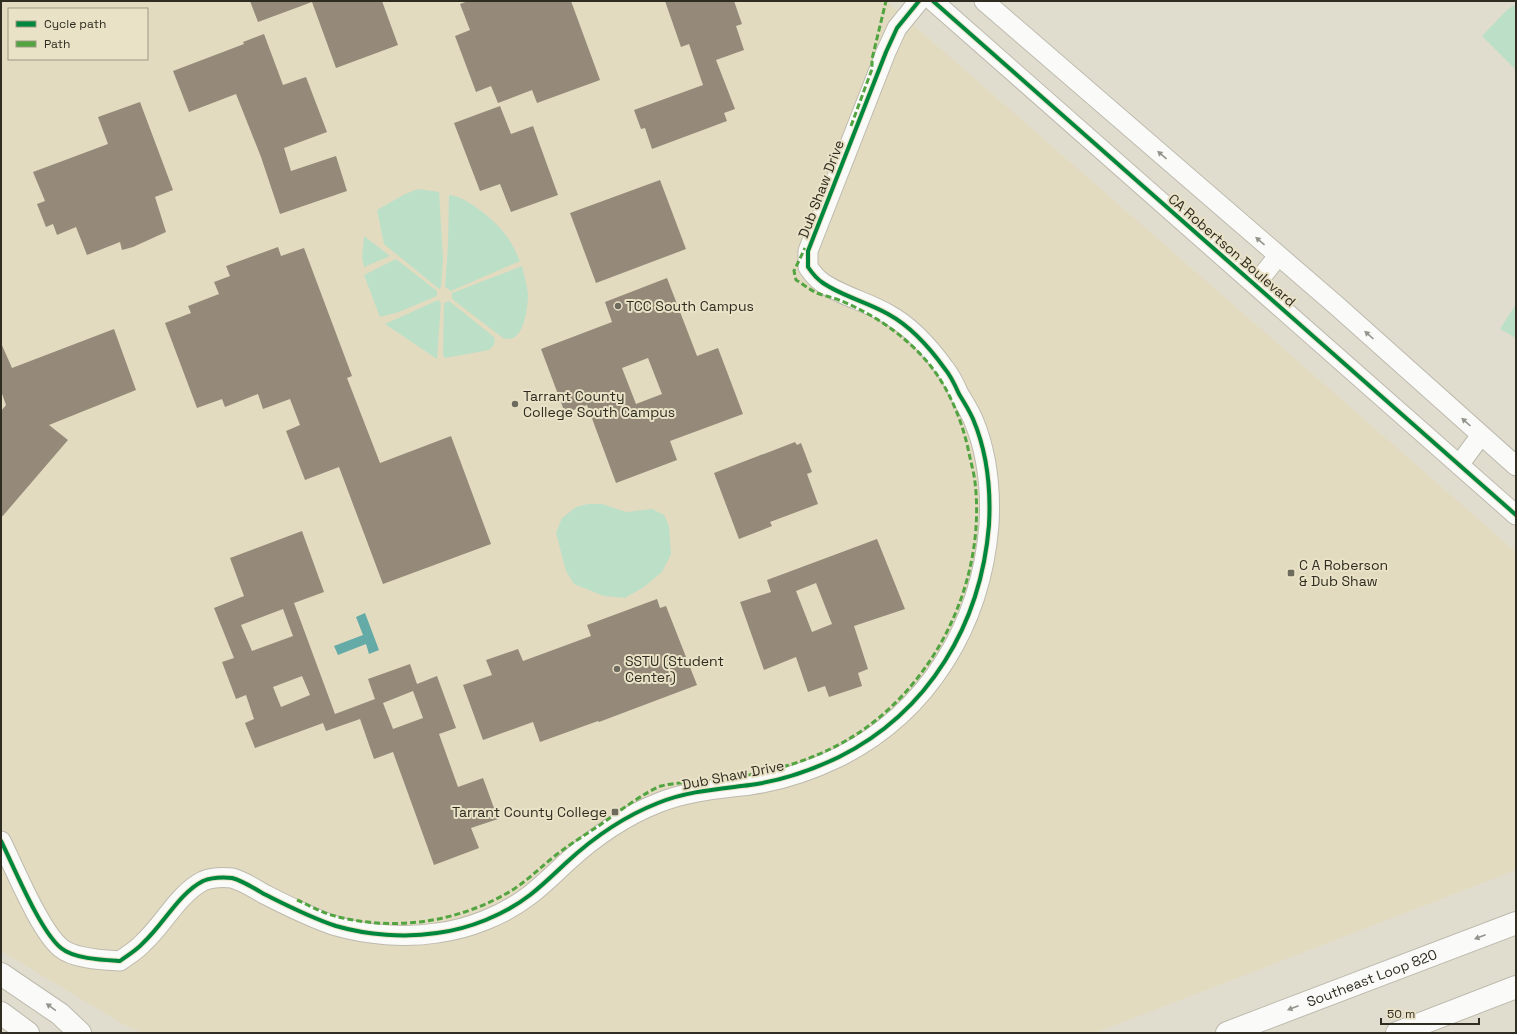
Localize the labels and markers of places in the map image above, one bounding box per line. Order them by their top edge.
place label: TCC South Campus [626,297,754,315]
marker: TCC South Campus [613,301,623,311]
place label: Tarrant County College South Campus [523,387,675,421]
marker: Tarrant County College South Campus [510,399,520,409]
place label: C A Roberson & Dub Shaw [1299,556,1388,590]
marker: C A Roberson & Dub Shaw [1286,568,1296,578]
place label: SSTU (Student Center) [625,652,724,686]
marker: SSTU (Student Center) [612,664,622,674]
place label: Tarrant County College [452,803,607,821]
marker: Tarrant County College [610,807,620,817]

